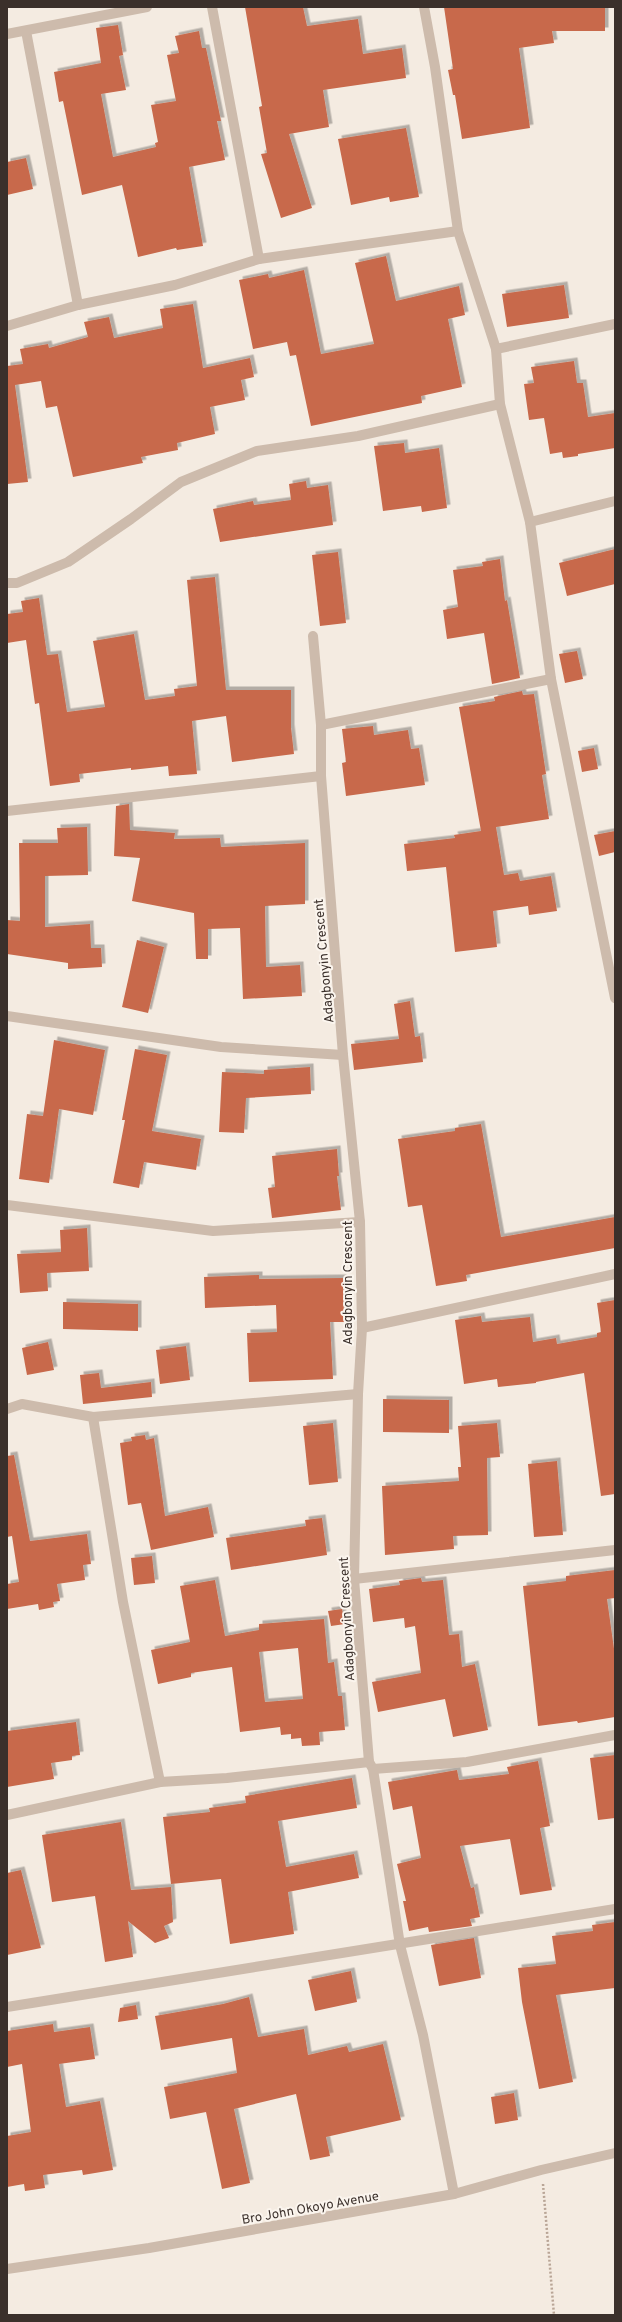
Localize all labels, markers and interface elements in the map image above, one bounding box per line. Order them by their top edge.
street label: Adagbonyin Crescent [312,898,338,1024]
street label: Adagbonyin Crescent [341,1221,357,1345]
street label: Adagbonyin Crescent [337,1556,359,1682]
street label: Bro John Okoyo Avenue [240,2189,380,2229]

